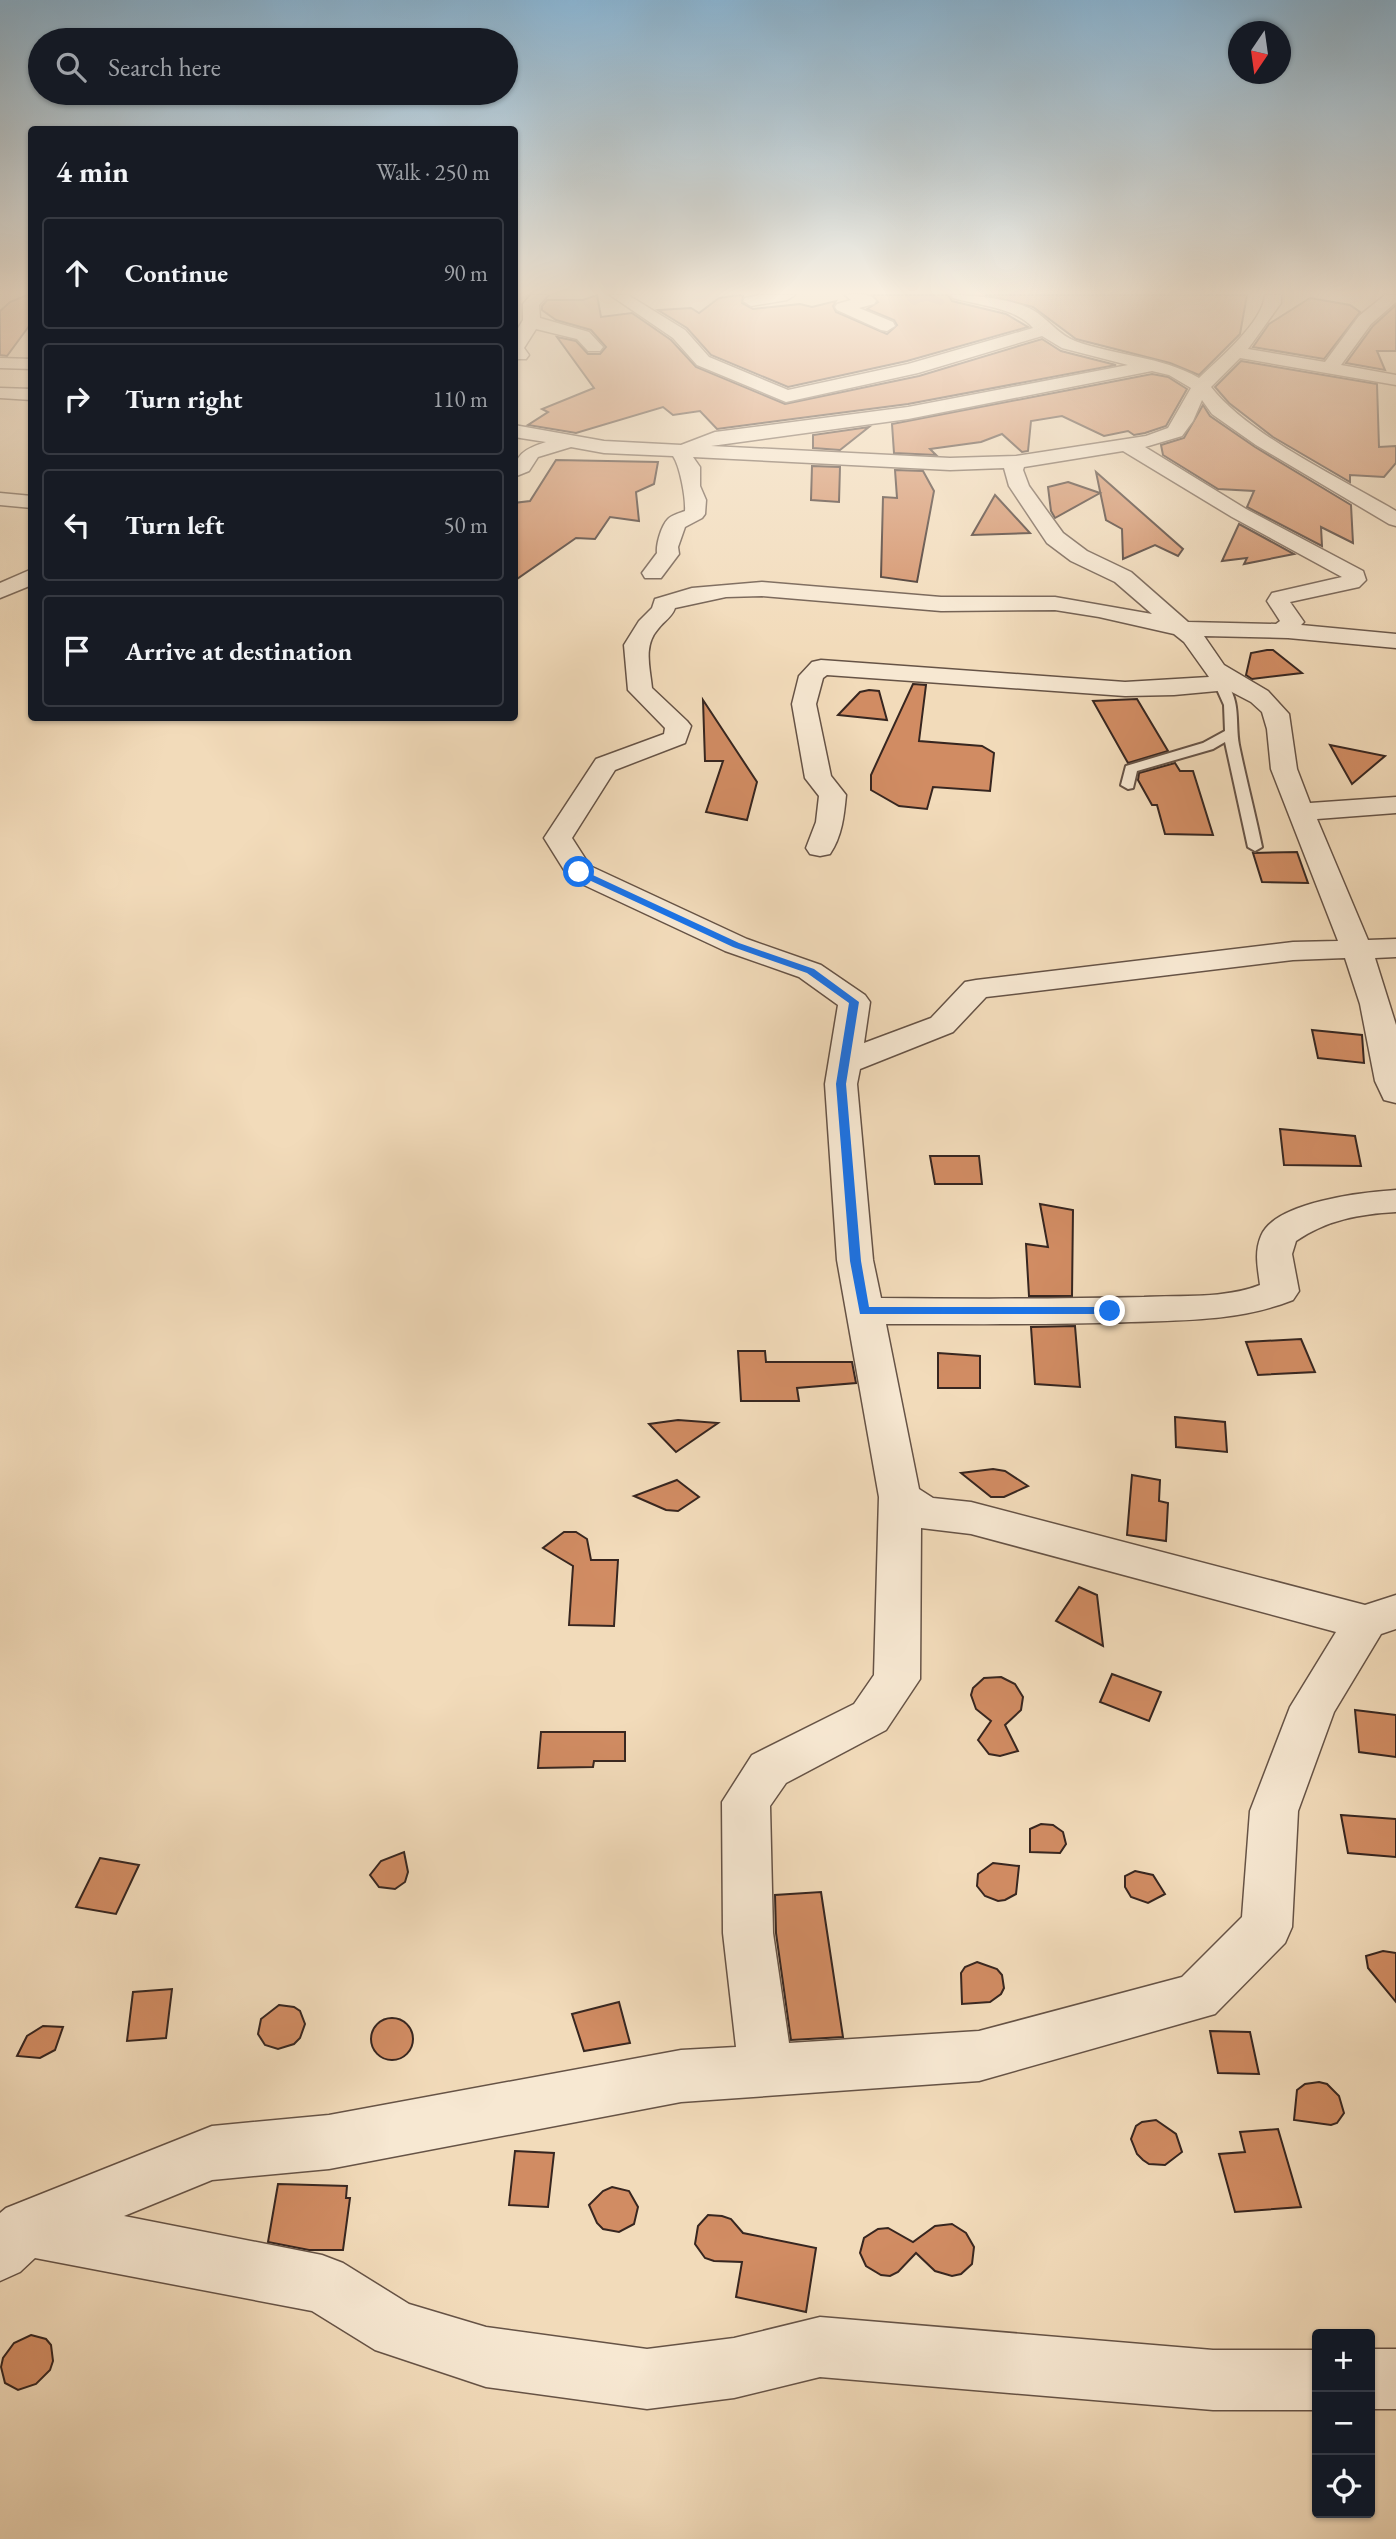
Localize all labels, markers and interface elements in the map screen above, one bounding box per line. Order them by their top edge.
north arrow [1228,21,1291,84]
search box [28,28,518,105]
icon: search [52,48,90,86]
text: Search here [108,50,221,84]
text: 4 min [56,152,129,191]
text: Walk · 250 m [376,157,490,187]
icon: ahead [58,254,96,292]
text: Continue [125,256,228,290]
text: 90 m [443,258,488,288]
icon: right [58,380,96,418]
text: Turn right [125,382,243,416]
text: 110 m [432,384,488,414]
icon: left [58,506,96,544]
text: Turn left [125,508,224,542]
text: 50 m [443,510,488,540]
icon: arrive [58,632,96,670]
text: Arrive at destination [125,634,352,668]
route start [563,856,594,887]
route end [1094,1295,1125,1326]
map controls [1312,2329,1375,2518]
button: + [1312,2329,1375,2392]
button: − [1312,2392,1375,2455]
button: locate [1312,2455,1375,2518]

